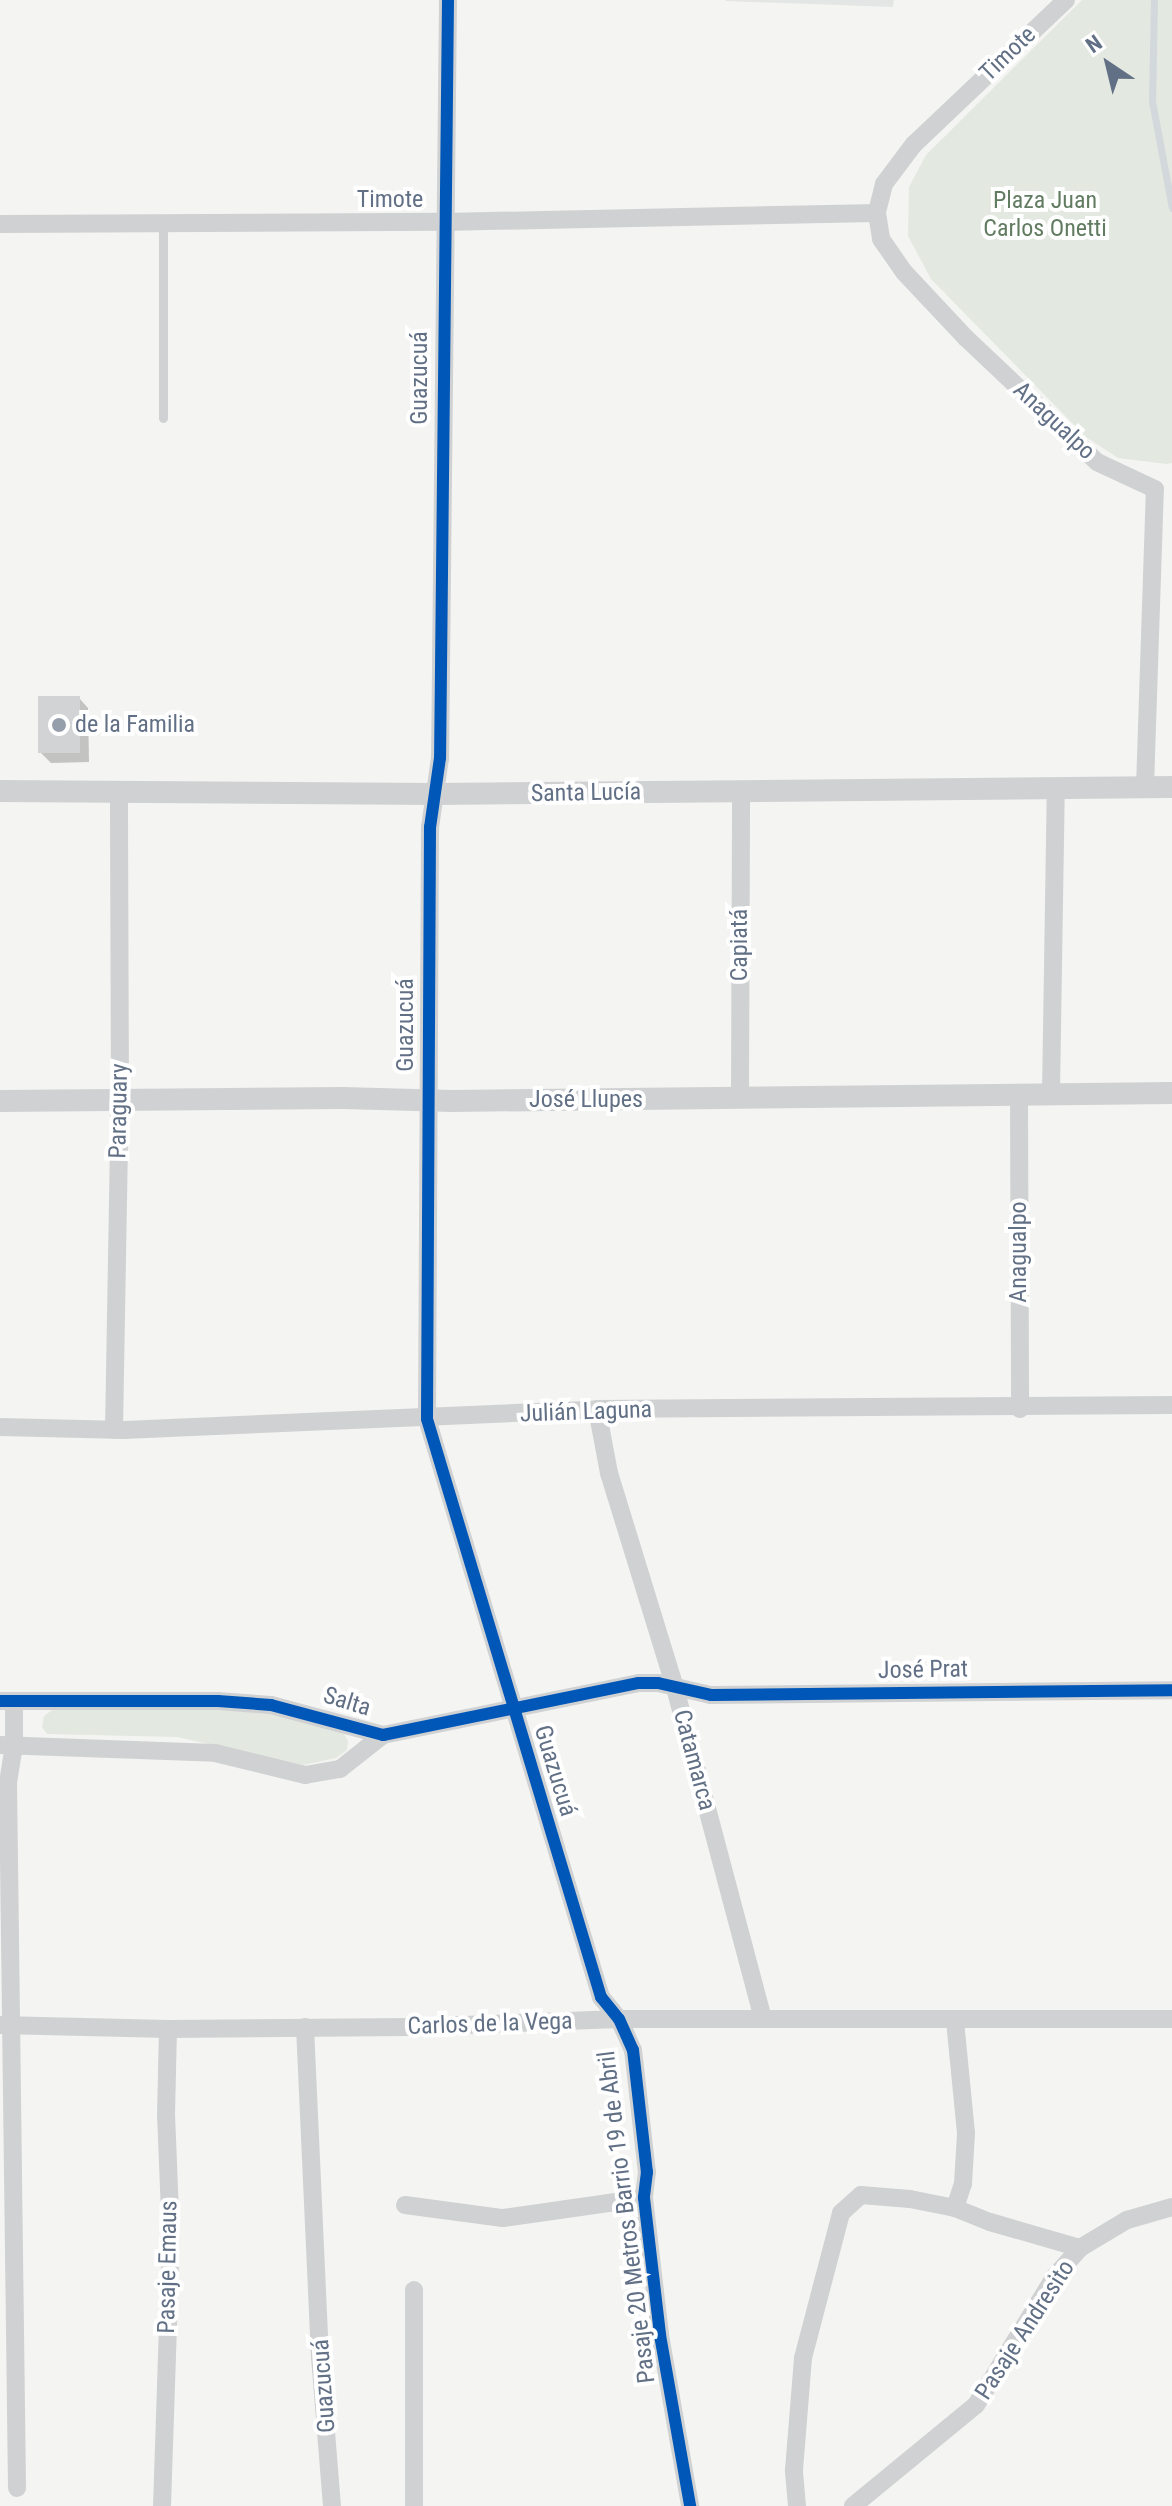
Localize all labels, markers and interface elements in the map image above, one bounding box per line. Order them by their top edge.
street label: Timote [974,21,1042,87]
north arrow [1068,24,1148,104]
text: N [1081,30,1107,58]
street label: Timote [357,186,423,214]
park label: Plaza Juan Carlos Onetti [983,187,1107,243]
street label: Guazucuá [406,331,434,425]
street label: Anagualpo [1007,376,1101,466]
place label: de la Familia [75,711,195,739]
marker: de la Familia [50,716,68,734]
street label: Santa Lucía [531,778,641,808]
street label: Capiatá [726,909,754,981]
street label: Guazucuá [392,978,420,1072]
street label: Paraguary [104,1063,134,1159]
street label: José Llupes [529,1086,643,1114]
street label: Anagualpo [1005,1201,1033,1303]
street label: Julián Laguna [519,1395,653,1429]
street label: José Prat [878,1655,968,1685]
street label: Salta [320,1681,374,1723]
street label: Catamarca [667,1707,721,1813]
street label: Guazucuá [528,1722,582,1820]
street label: Carlos de la Vega [407,2007,573,2041]
street label: Pasaje 20 Metros Barrio 19 de Abril [592,2049,662,2385]
street label: Pasaje Emaus [152,2200,184,2334]
street label: Pasaje Andresito [969,2255,1081,2405]
street label: Guazucuá [306,2338,342,2434]

